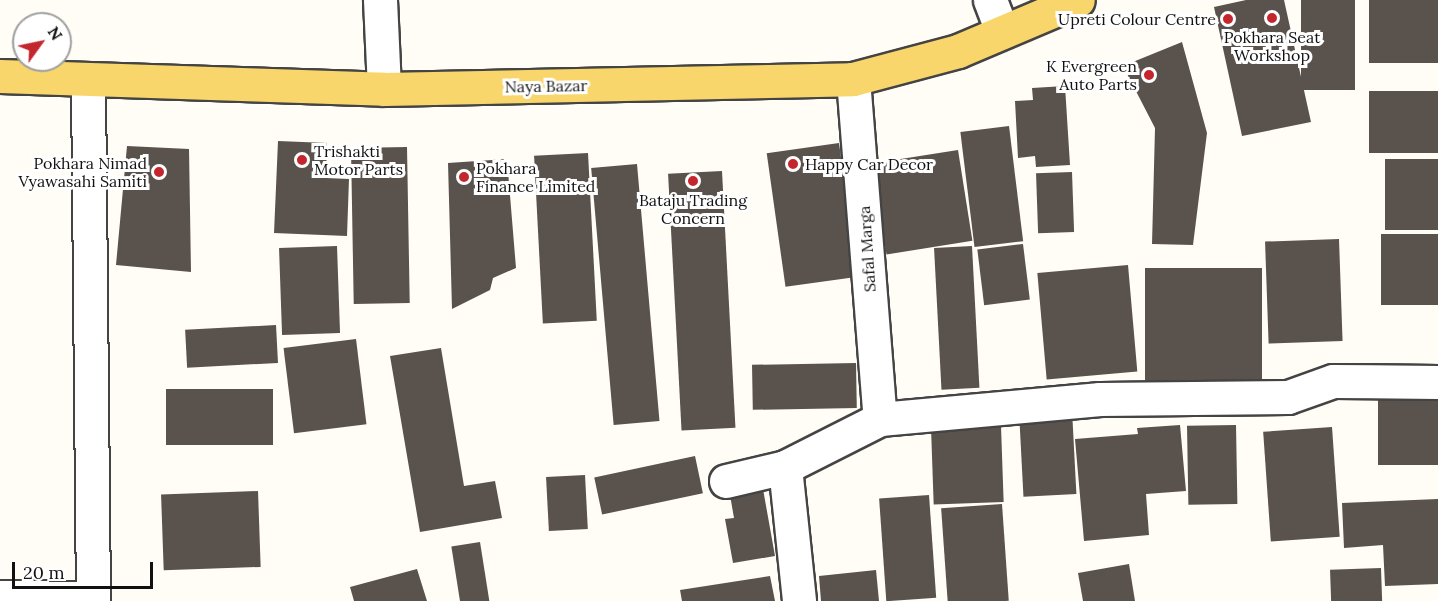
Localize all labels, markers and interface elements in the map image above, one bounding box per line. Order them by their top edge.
place label: Upreti Colour Centre [1058,9,1216,29]
marker: Pokhara Seat Workshop [1265,11,1279,25]
north arrow [12,12,72,72]
marker: Upreti Colour Centre [1221,12,1235,26]
text: N [44,23,67,44]
place label: Pokhara Seat Workshop [1224,27,1320,65]
place label: K Evergreen Auto Parts [1046,56,1137,94]
marker: K Evergreen Auto Parts [1142,68,1156,82]
street label: Naya Bazar [504,76,588,96]
place label: Trishakti Motor Parts [314,141,403,179]
place label: Pokhara Nimad Vyawasahi Samiti [18,153,147,191]
marker: Trishakti Motor Parts [295,153,309,167]
place label: Happy Car Decor [805,154,933,174]
marker: Happy Car Decor [786,157,800,171]
place label: Pokhara Finance Limited [476,158,595,196]
marker: Pokhara Nimad Vyawasahi Samiti [152,165,166,179]
marker: Pokhara Finance Limited [457,170,471,184]
marker: Bataju Trading Concern [686,174,700,188]
place label: Bataju Trading Concern [639,190,747,228]
street label: Safal Marga [854,205,880,293]
scale bar [15,550,156,588]
text: 20 m [23,561,65,584]

